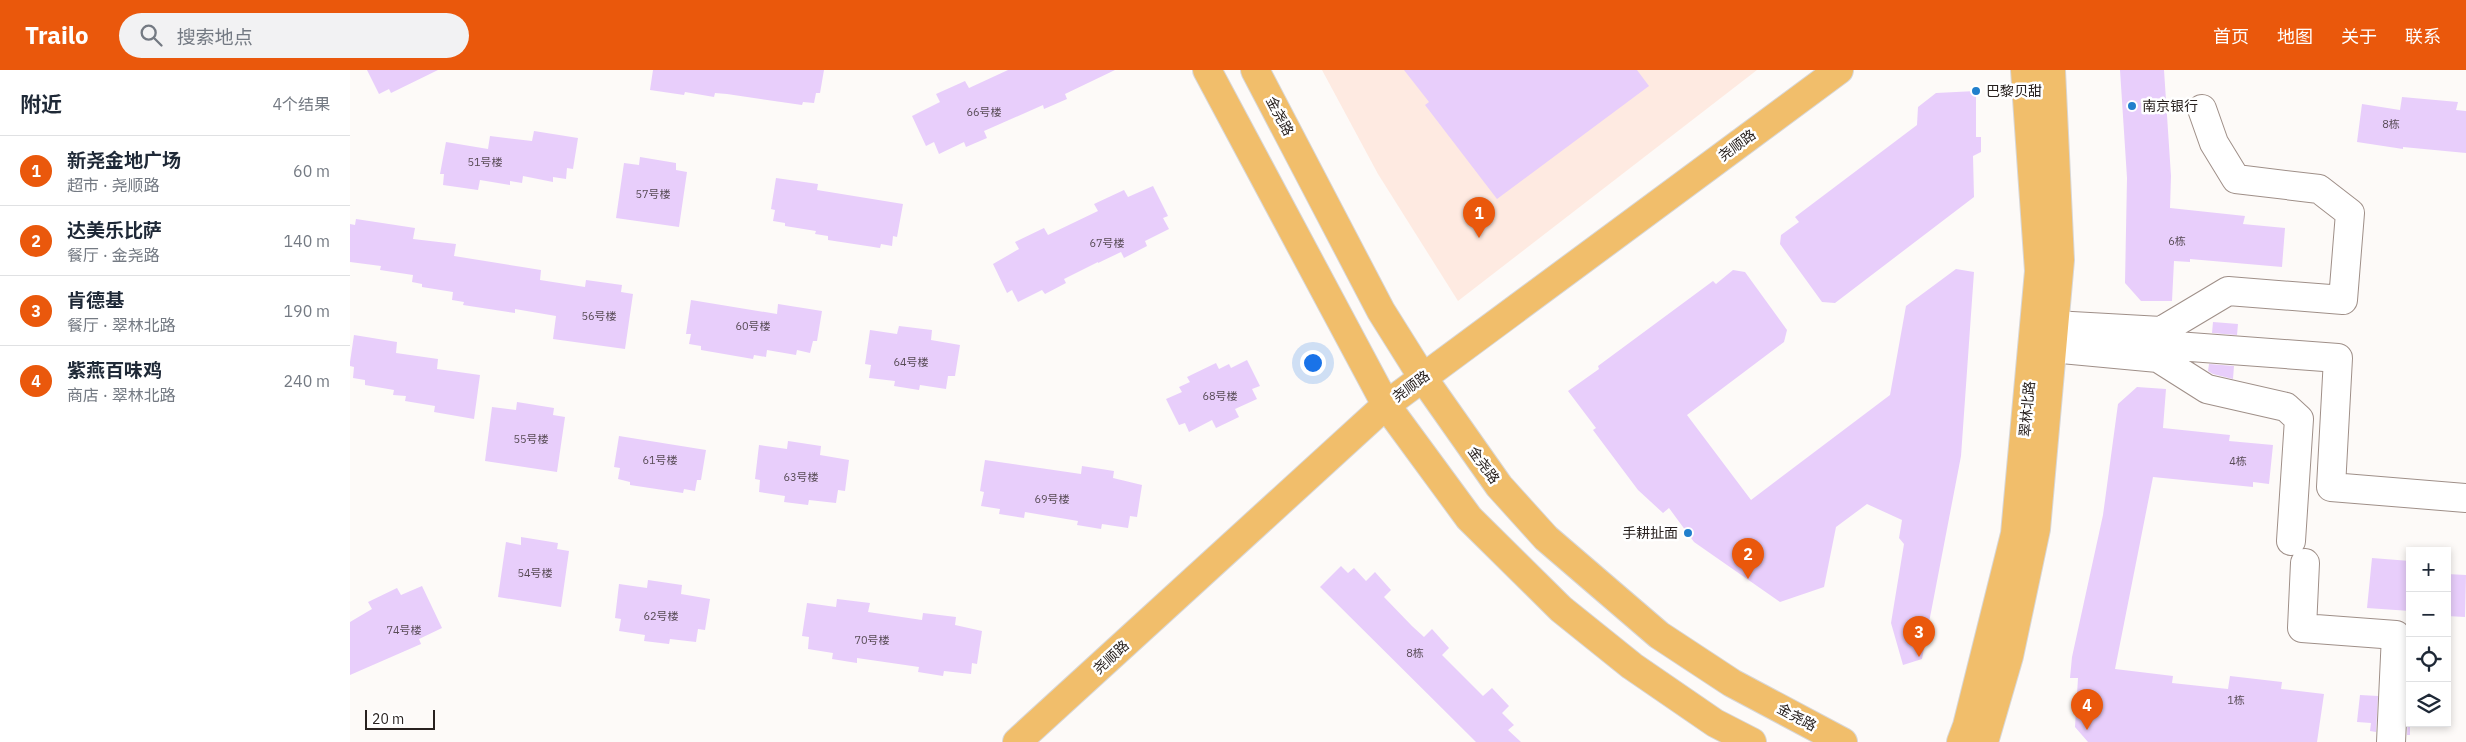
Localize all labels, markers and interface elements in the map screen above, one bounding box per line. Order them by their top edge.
search box [119,13,469,58]
text: Trailo [25,19,89,51]
icon: search [137,21,165,49]
text: 搜索地点 [177,25,253,49]
text: 首页 [2213,25,2249,48]
text: 地图 [2277,25,2313,48]
text: 关于 [2341,25,2377,48]
text: 联系 [2405,25,2441,48]
place label: 巴黎贝甜 [1986,82,2042,100]
marker: 巴黎贝甜 [1970,85,1982,97]
text: 附近 [20,90,62,118]
street label: 金尧路 [1262,93,1298,139]
text: 4个结果 [272,94,330,114]
place label: 南京银行 [2142,97,2198,115]
marker: 南京银行 [2126,100,2138,112]
house number: 66号楼 [966,105,1002,119]
house number: 8栋 [2382,117,2400,131]
street label: 尧顺路 [1715,125,1759,165]
text: 新尧金地广场 [67,148,181,172]
house number: 51号楼 [467,155,503,169]
text: 1 [31,161,41,181]
text: 60 m [293,161,330,181]
text: 超市 · 尧顺路 [67,175,160,195]
house number: 57号楼 [635,187,671,201]
pin: 1 [1463,197,1495,238]
text: 达美乐比萨 [67,218,162,242]
text: 2 [31,231,41,251]
text: 140 m [283,231,330,251]
house number: 6栋 [2168,234,2186,248]
house number: 67号楼 [1089,236,1125,250]
text: 餐厅 · 金尧路 [67,245,160,265]
text: 肯德基 [67,288,124,312]
text: 3 [31,301,41,321]
text: 190 m [283,301,330,321]
house number: 56号楼 [581,309,617,323]
text: 餐厅 · 翠林北路 [67,315,176,335]
house number: 60号楼 [735,319,771,333]
your location [1300,350,1326,376]
house number: 64号楼 [893,355,929,369]
text: 紫燕百味鸡 [67,358,162,382]
street label: 尧顺路 [1389,366,1433,406]
text: 4 [31,371,41,391]
text: 240 m [283,371,330,391]
street label: 翠林北路 [2016,380,2038,438]
text: 商店 · 翠林北路 [67,385,176,405]
house number: 68号楼 [1202,389,1238,403]
house number: 55号楼 [513,432,549,446]
street label: 金尧路 [1464,443,1504,487]
house number: 61号楼 [642,453,678,467]
house number: 4栋 [2229,454,2247,468]
house number: 63号楼 [783,470,819,484]
house number: 69号楼 [1034,492,1070,506]
place label: 手耕扯面 [1622,524,1678,542]
marker: 手耕扯面 [1682,527,1694,539]
pin: 2 [1732,538,1764,579]
map controls [2406,547,2451,727]
button: + [2406,547,2451,592]
house number: 54号楼 [517,566,553,580]
button: − [2406,592,2451,637]
house number: 62号楼 [643,609,679,623]
pin: 3 [1903,616,1935,657]
house number: 74号楼 [386,623,422,637]
house number: 70号楼 [854,633,890,647]
street label: 尧顺路 [1089,636,1133,678]
button: locate [2406,637,2451,682]
house number: 8栋 [1406,646,1424,660]
button: layers [2406,682,2451,727]
pin: 4 [2071,689,2103,730]
house number: 1栋 [2227,693,2245,707]
street label: 金尧路 [1774,699,1820,735]
scale bar [365,707,435,730]
text: 20 m [372,710,404,728]

